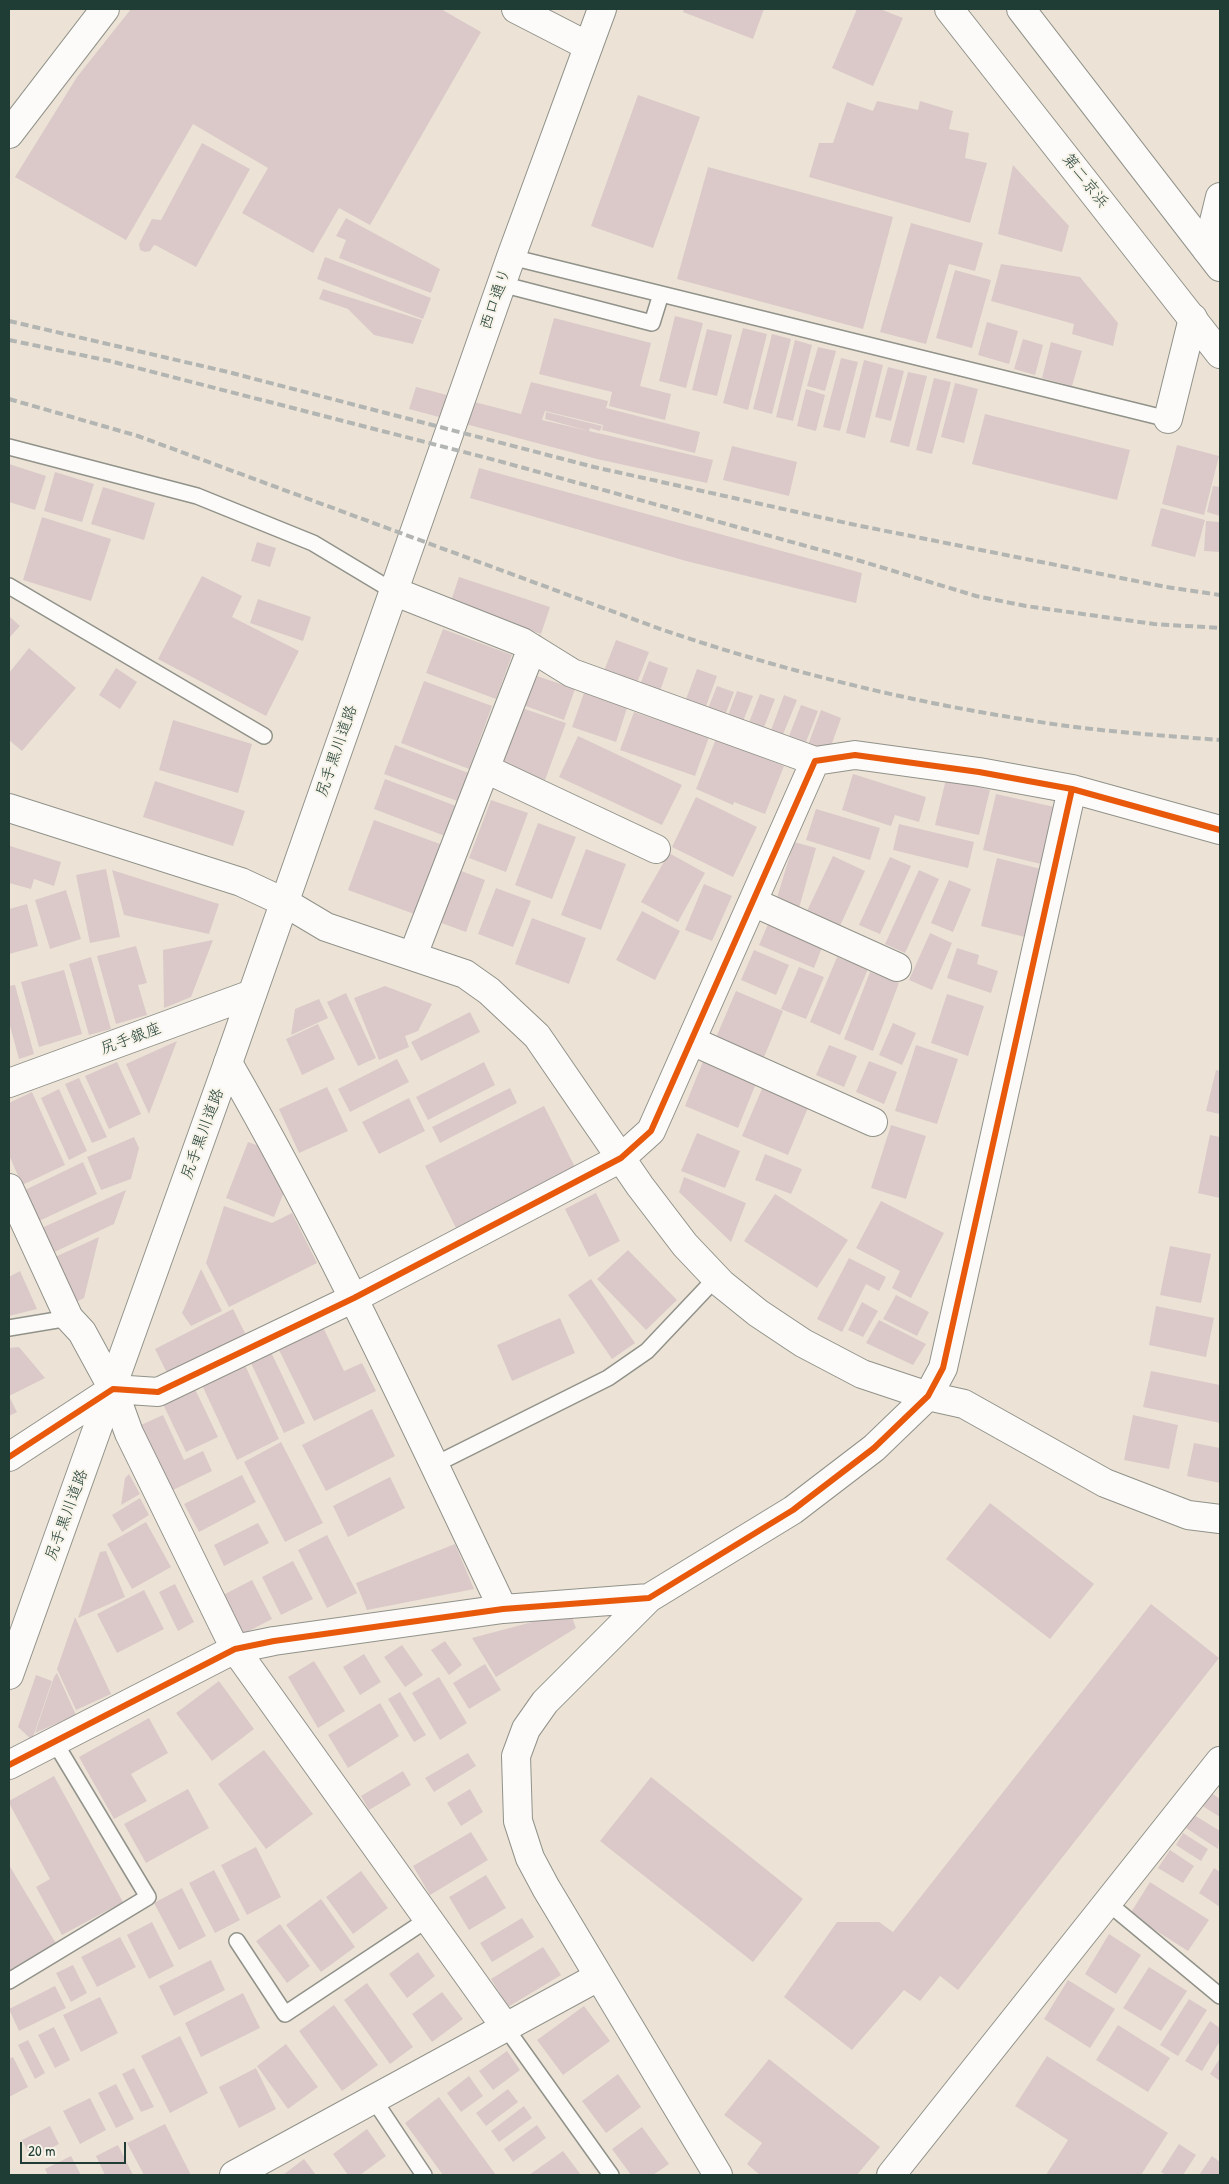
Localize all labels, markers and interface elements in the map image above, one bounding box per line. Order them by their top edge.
street label: 第二京浜 [1058,150,1112,212]
street label: 西口通り [477,266,515,332]
street label: 尻手黒川道路 [312,702,362,800]
street label: 尻手銀座 [98,1019,164,1059]
street label: 尻手黒川道路 [178,1086,228,1182]
street label: 尻手黒川道路 [42,1467,92,1563]
scale bar [22,2132,129,2164]
text: 20 m [28,2140,55,2161]

